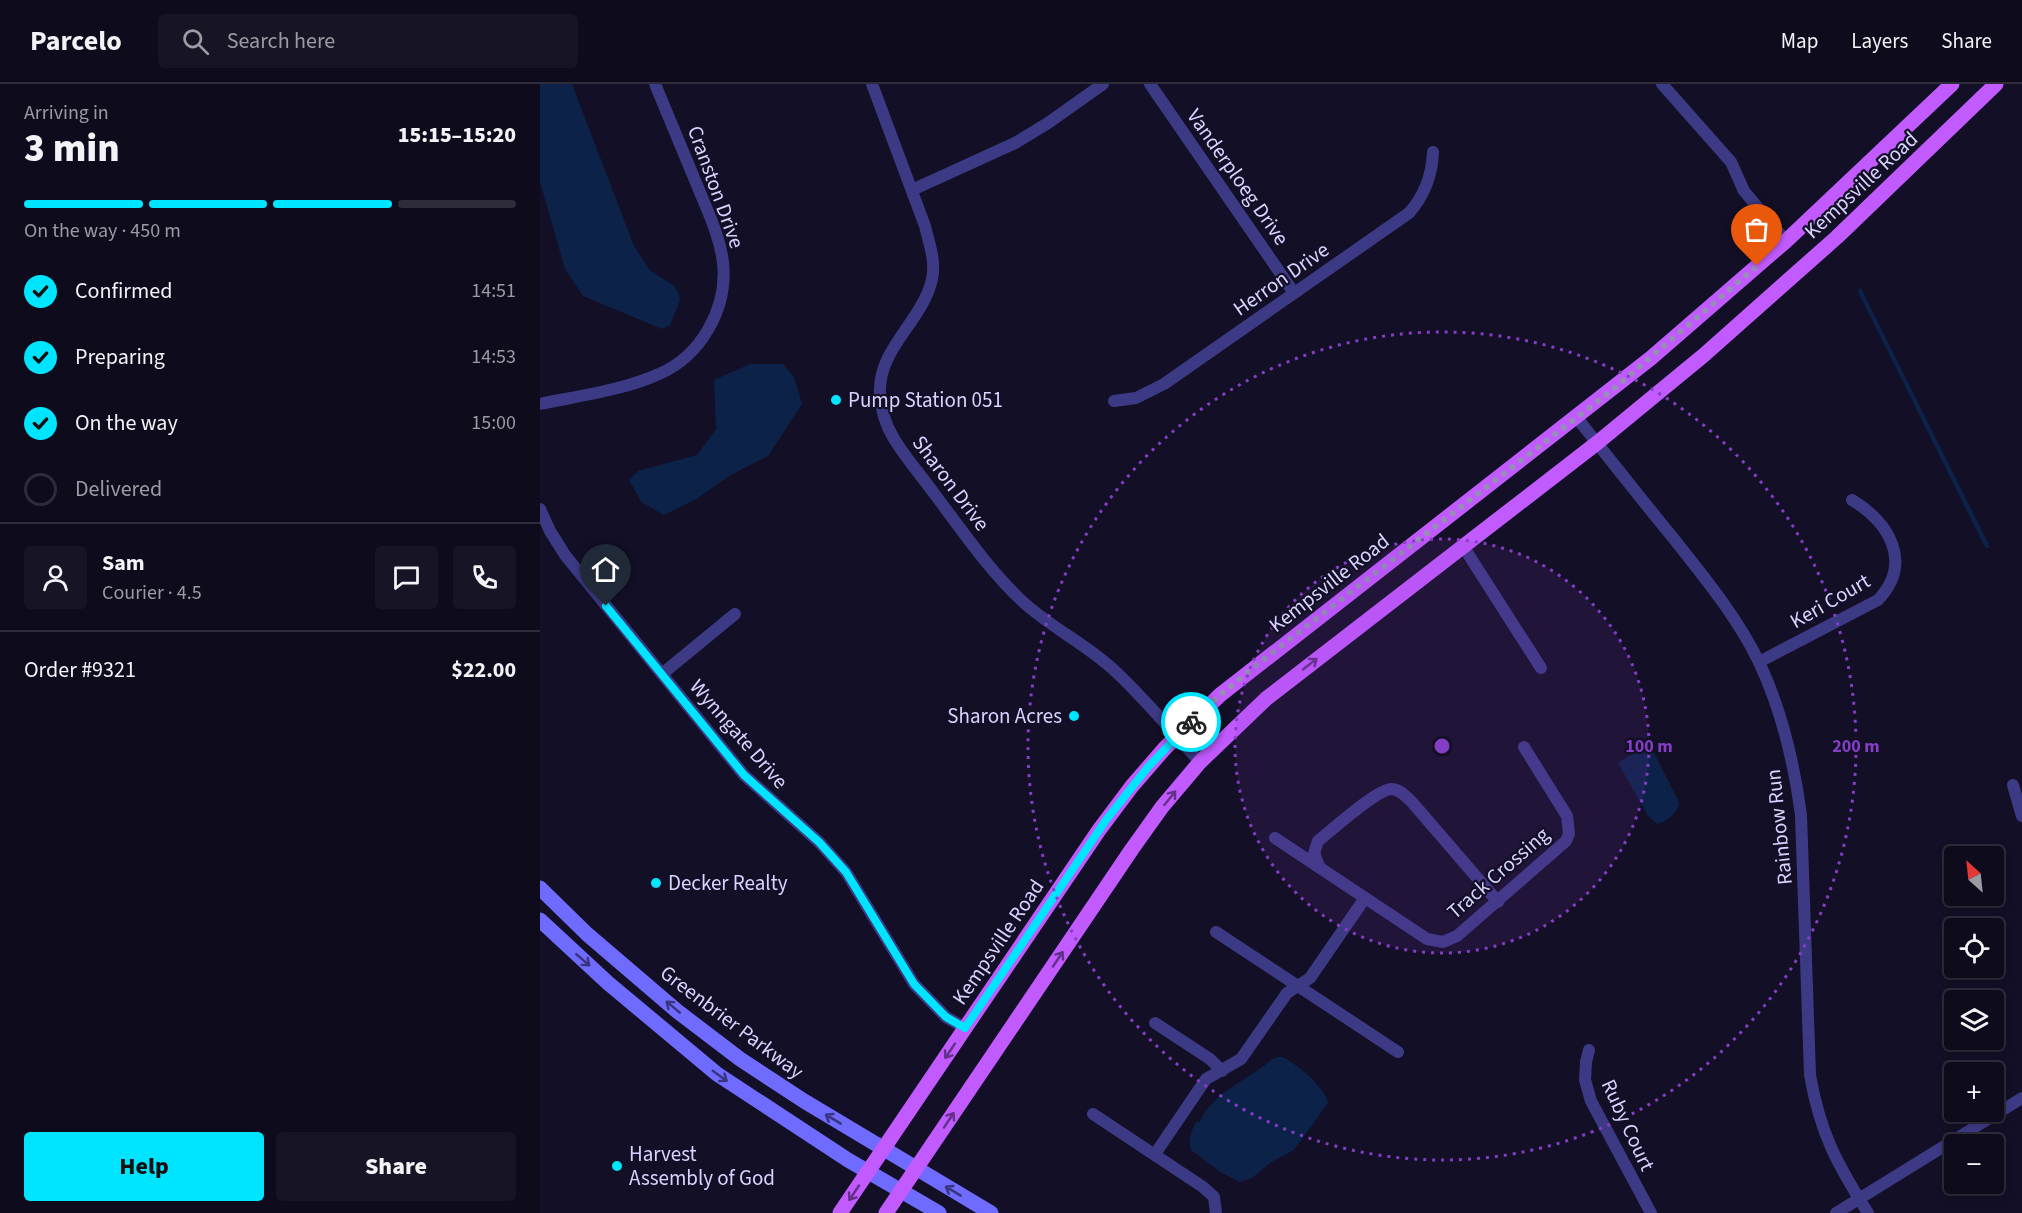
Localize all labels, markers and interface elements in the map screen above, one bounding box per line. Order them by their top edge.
search box [158,14,578,68]
text: Parcelo [30,21,122,61]
icon: search [179,25,212,58]
text: Search here [227,25,335,57]
text: Map [1781,26,1818,56]
text: Layers [1851,26,1908,56]
text: Share [1941,26,1992,56]
text: Arriving in [24,99,109,127]
street label: Vanderploeg Drive [1180,103,1296,251]
text: 15:15–15:20 [398,119,516,151]
text: 3 min [24,121,120,177]
street label: Cranston Drive [680,121,752,253]
street label: Kempsville Road [1798,124,1924,246]
pin [1731,204,1782,266]
icon: bag [1740,213,1773,246]
text: On the way · 450 m [24,217,181,245]
street label: Herron Drive [1227,235,1335,323]
icon: check [24,275,57,308]
text: Confirmed [75,275,172,307]
text: 14:51 [471,277,516,305]
icon: check [24,341,57,374]
text: Preparing [75,341,165,373]
text: 14:53 [471,343,516,371]
place label: Pump Station 051 [848,385,1003,415]
marker: Pump Station 051 [829,393,843,407]
icon: check [24,407,57,440]
text: On the way [75,407,178,439]
text: 15:00 [471,409,516,437]
street label: Sharon Drive [905,429,997,537]
text: Delivered [75,473,162,505]
street label: Kempsville Road [1262,526,1396,640]
pin [580,544,631,606]
button: person [24,546,87,609]
button: chat [375,546,438,609]
button: phone [453,546,516,609]
text: Sam [102,547,145,579]
icon: home [589,553,622,586]
street label: Keri Court [1784,566,1876,636]
text: Courier · 4.5 [102,579,202,607]
text: Order #9321 [24,654,136,686]
text: $22.00 [451,654,516,686]
one-way arrow [1302,657,1318,670]
street label: Wynngate Drive [683,673,795,795]
courier [1161,692,1221,752]
place label: Sharon Acres [947,701,1062,731]
icon: bike [1175,706,1208,739]
marker: Sharon Acres [1067,709,1081,723]
text: 100 m [1625,734,1673,759]
text: 200 m [1832,734,1880,759]
centre of rings [1432,736,1452,756]
street label: Rainbow Run [1758,768,1800,886]
one-way arrow [1163,791,1176,807]
street label: Track Crossing [1440,820,1556,926]
north arrow [1944,846,2004,906]
map controls [1944,846,2004,1194]
place label: Decker Realty [668,868,788,898]
street label: Kempsville Road [945,873,1051,1011]
marker: Decker Realty [649,876,663,890]
button: locate [1944,918,2004,978]
one-way arrow [1052,951,1064,967]
one-way arrow [575,953,590,967]
street label: Greenbrier Parkway [654,958,810,1086]
button: layers [1944,990,2004,1050]
one-way arrow [665,1001,681,1014]
one-way arrow [944,1042,956,1059]
button: + [1944,1062,2004,1122]
one-way arrow [712,1070,728,1082]
street label: Ruby Court [1594,1074,1662,1176]
one-way arrow [825,1112,842,1124]
one-way arrow [943,1112,955,1129]
button: Help [24,1132,264,1201]
button: Share [276,1132,516,1201]
button: − [1944,1134,2004,1194]
place label: Harvest Assembly of God [629,1139,775,1193]
marker: Harvest Assembly of God [610,1159,624,1173]
one-way arrow [848,1184,860,1200]
one-way arrow [945,1184,962,1196]

